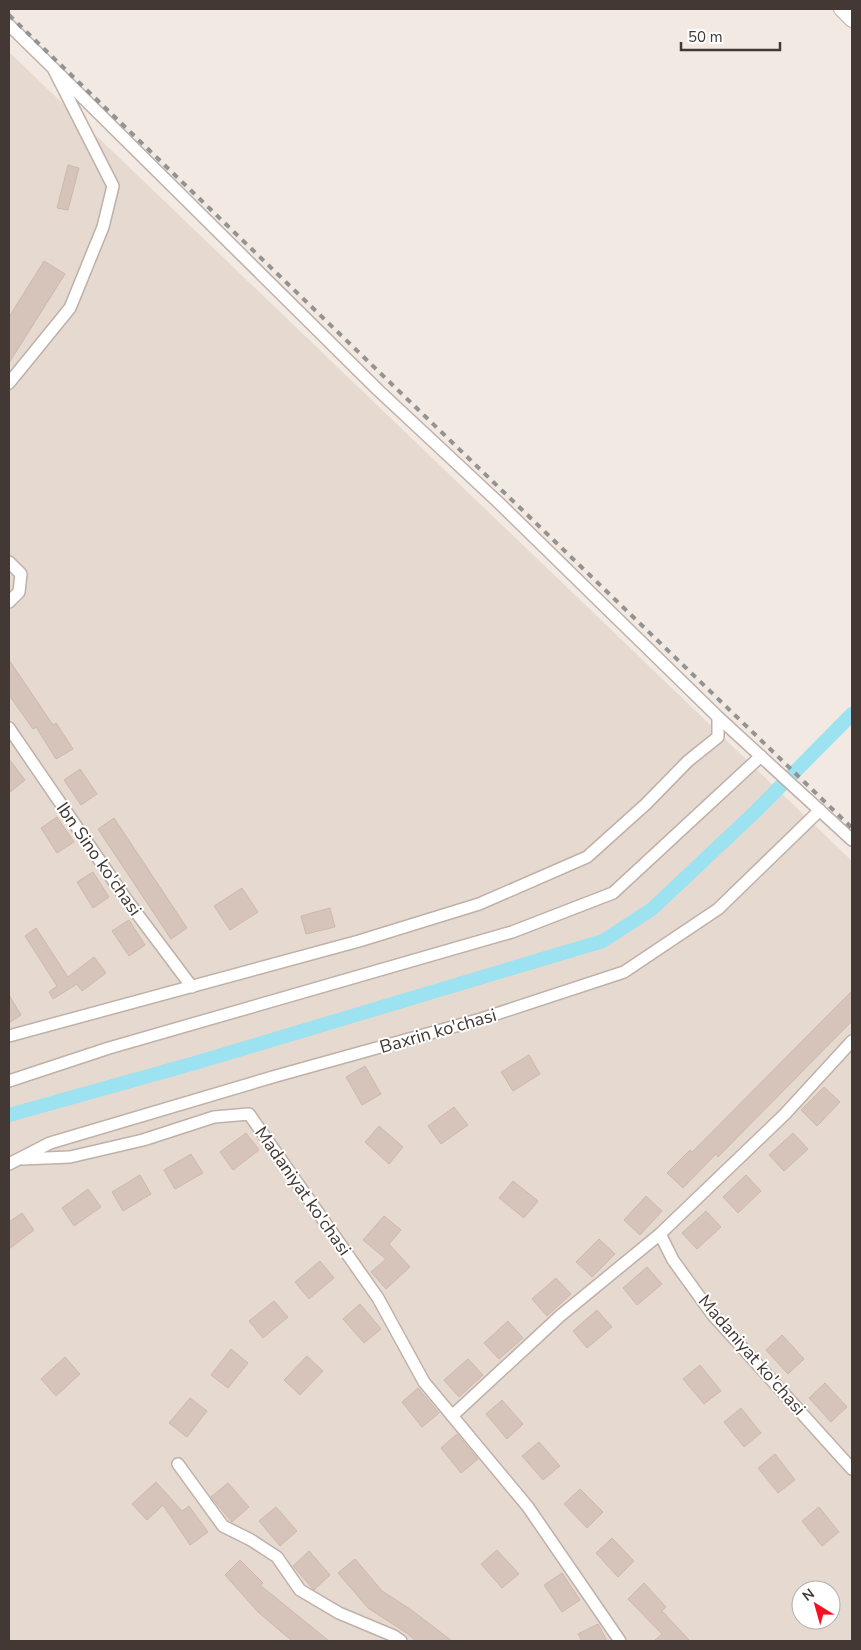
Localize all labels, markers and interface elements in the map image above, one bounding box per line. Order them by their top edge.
scale bar [681,20,780,52]
text: 50 m [688,27,723,47]
street label: Ibn Sino ko'chasi [51,797,147,921]
street label: Baxrin ko'chasi [377,1003,499,1059]
street label: Madaniyat ko'chasi [249,1122,357,1260]
street label: Madaniyat ko'chasi [693,1290,811,1420]
north arrow [791,1580,841,1630]
text: N [799,1584,818,1606]

